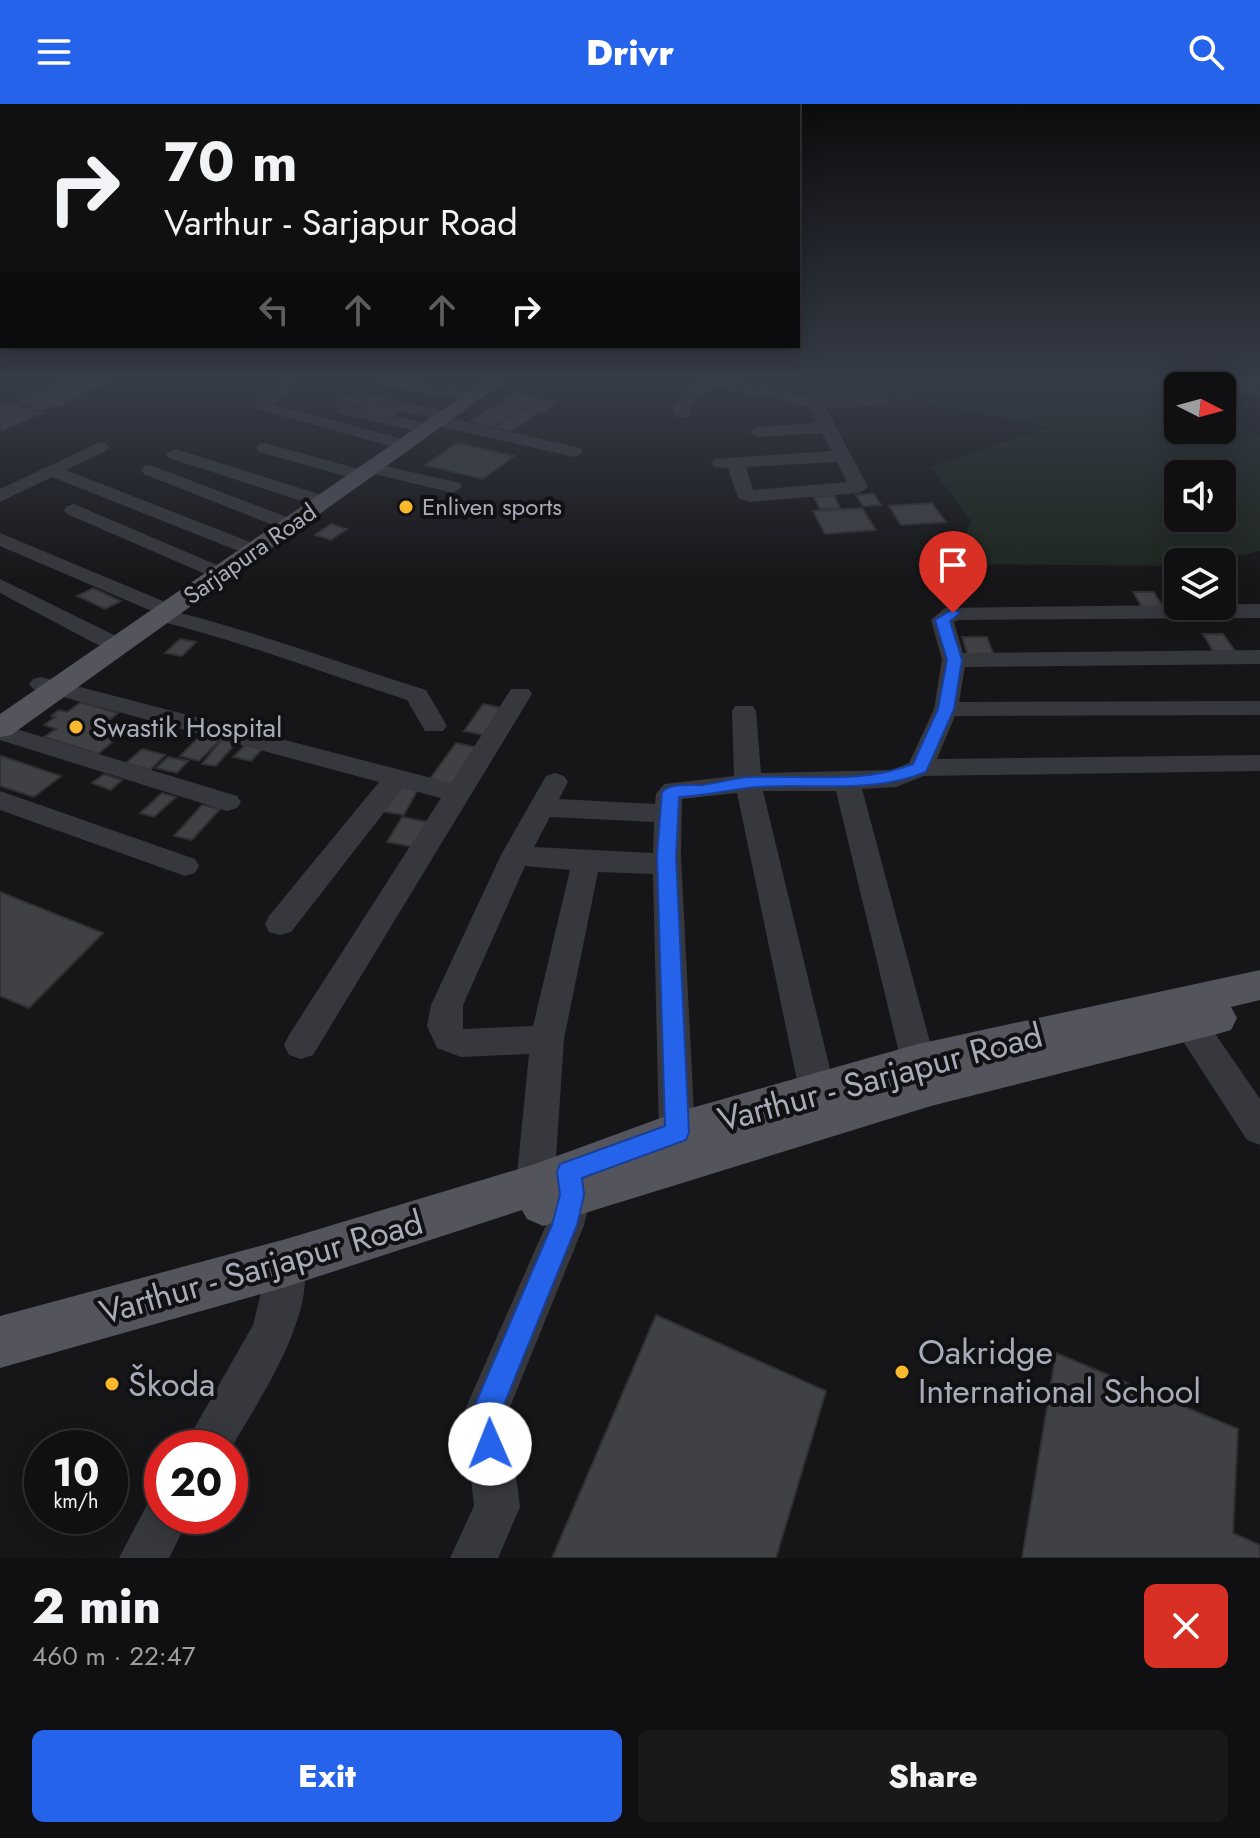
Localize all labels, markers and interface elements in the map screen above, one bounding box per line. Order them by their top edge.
text: Drivr [586,26,674,78]
icon: menu [32,30,76,74]
icon: search [1184,30,1228,74]
text: 70 m [164,121,298,202]
icon: right [32,136,136,240]
text: Varthur - Sarjapur Road [164,196,518,248]
icon: left [252,288,296,332]
icon: ahead [336,288,380,332]
icon: ahead [420,288,464,332]
icon: right [504,288,548,332]
north arrow [1164,372,1236,444]
map controls [1164,372,1236,620]
button: sound [1164,460,1236,532]
place label: Enliven sports [422,489,562,524]
street label: Sarjapura Road [176,495,323,613]
marker: Enliven sports [397,498,415,516]
pin [919,531,987,613]
icon: arrive [931,543,975,587]
button: layers [1164,548,1236,620]
place label: Swastik Hospital [92,707,282,748]
marker: Swastik Hospital [67,718,85,736]
street label: Varthur - Sarjapur Road [712,1011,1048,1144]
street label: Varthur - Sarjapur Road [94,1198,428,1337]
place label: Oakridge International School [918,1328,1201,1416]
place label: Škoda [128,1360,215,1409]
marker: Oakridge International School [893,1363,911,1381]
marker: Škoda [103,1375,121,1393]
position arrow [448,1402,532,1486]
speed limit sign: 20 [144,1430,248,1534]
text: 10 [53,1443,99,1501]
text: km/h [53,1487,99,1516]
text: 2 min [32,1572,161,1641]
button: close [1144,1584,1228,1668]
text: 460 m · 22:47 [32,1637,195,1675]
button: Exit [32,1730,622,1822]
button: Share [638,1730,1228,1822]

